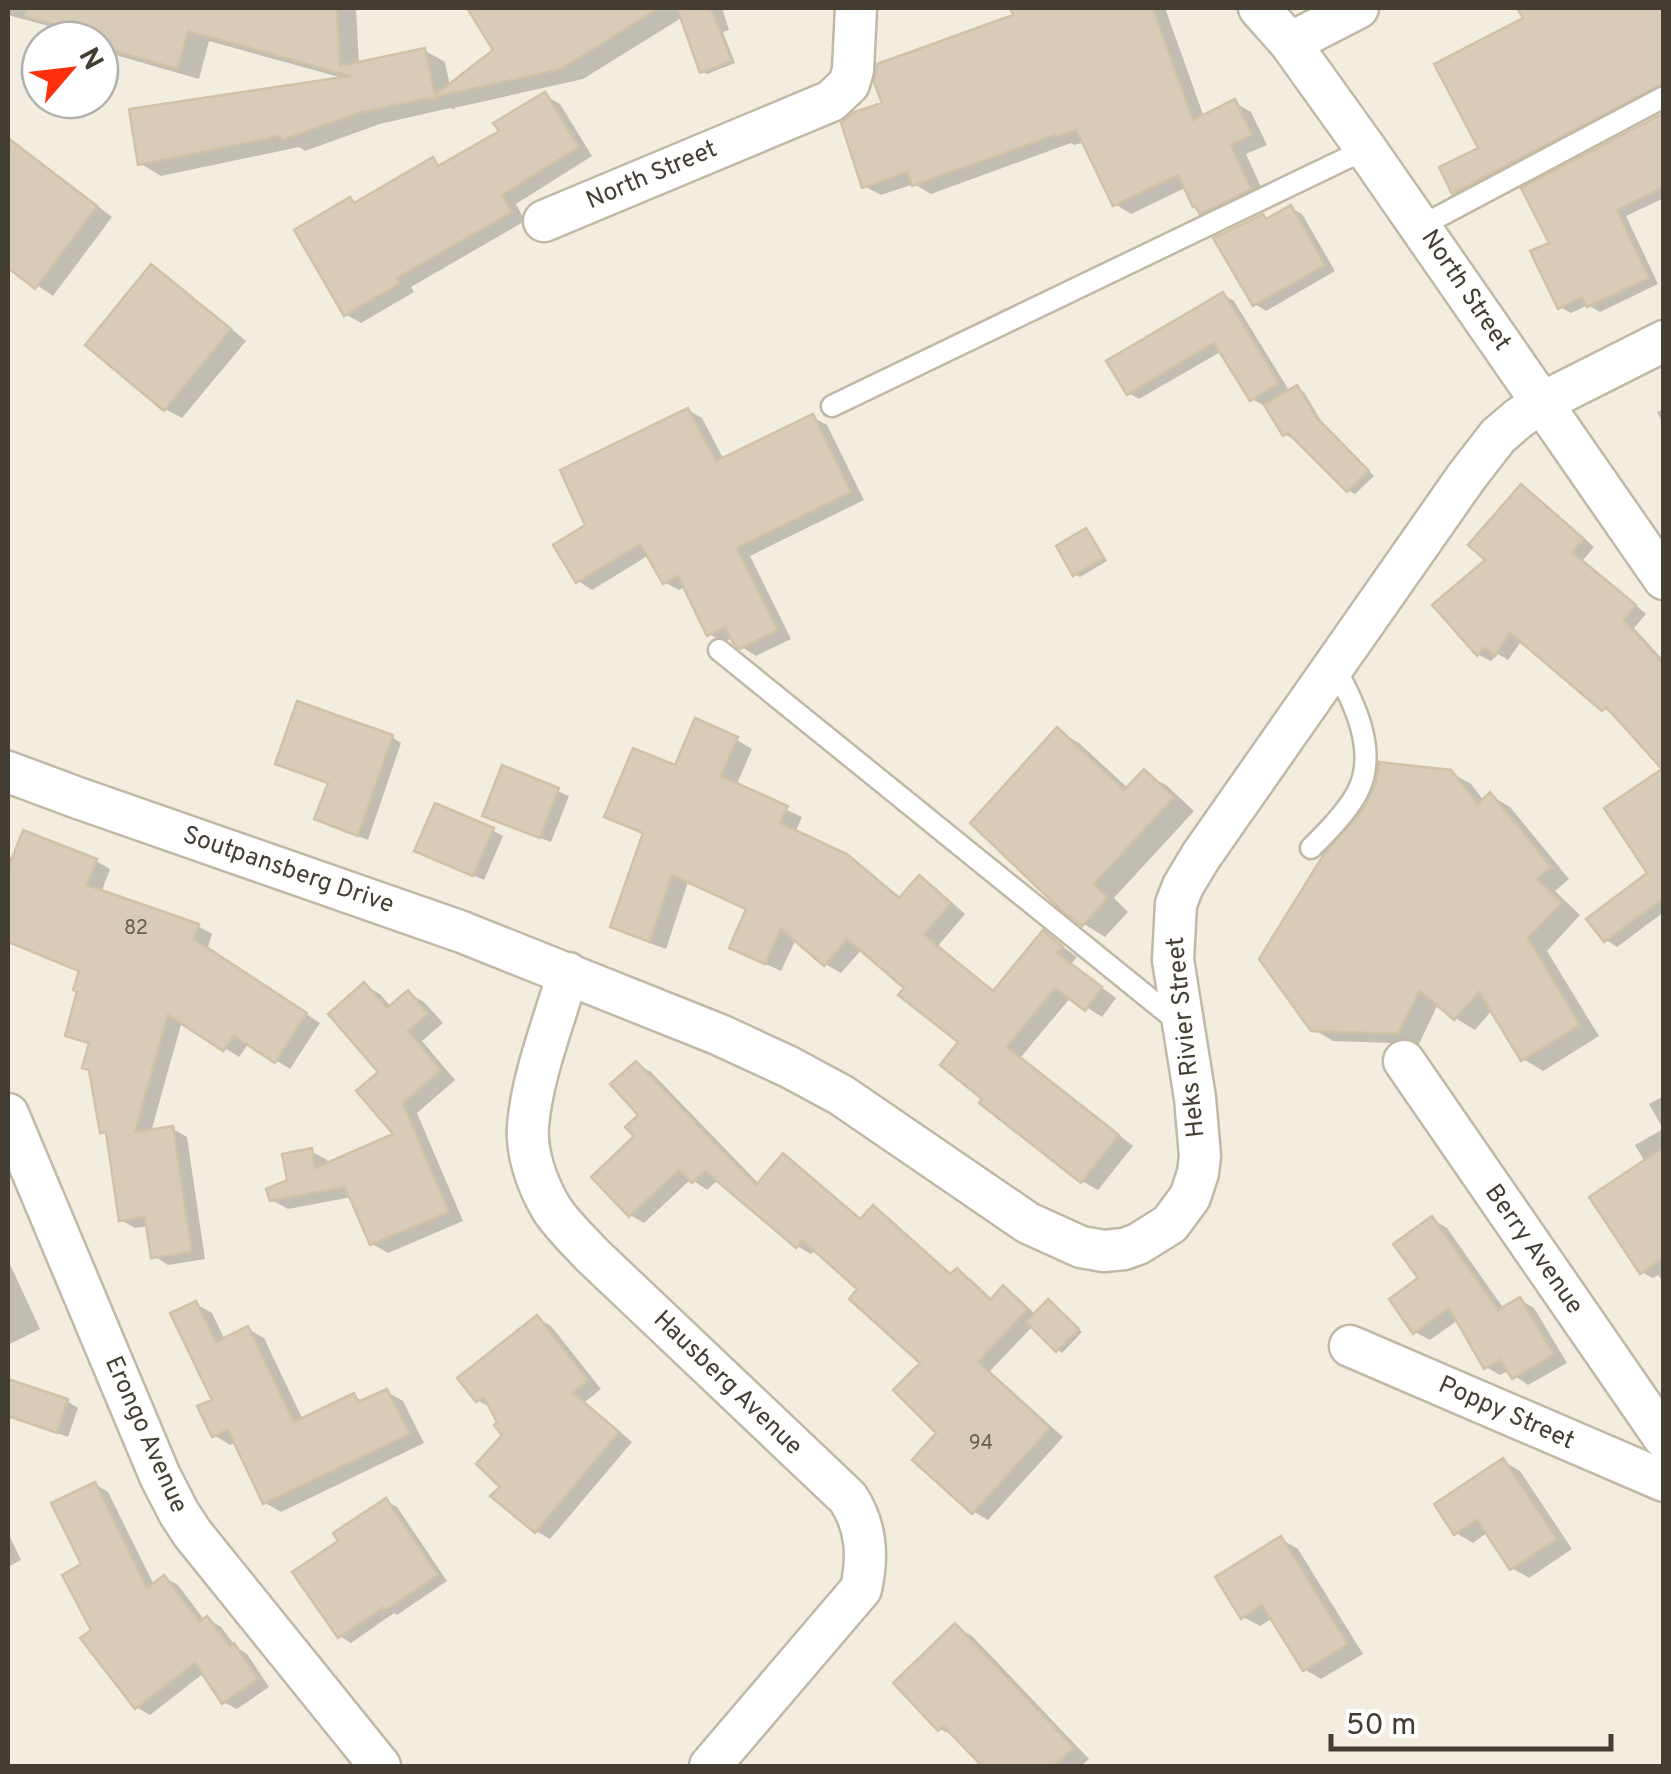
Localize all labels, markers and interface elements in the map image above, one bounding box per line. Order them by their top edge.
north arrow [20,20,120,120]
text: N [69,42,110,77]
street label: North Street [582,134,722,218]
street label: North Street [1413,224,1517,358]
street label: Soutpansberg Drive [178,820,398,922]
house number: 82 [124,916,148,942]
street label: Heks Rivier Street [1161,935,1213,1139]
street label: Berry Avenue [1476,1179,1590,1321]
street label: Hausberg Avenue [646,1305,808,1463]
street label: Erongo Avenue [96,1351,194,1519]
street label: Poppy Street [1433,1370,1579,1458]
house number: 94 [969,1431,993,1457]
scale bar [1331,1689,1611,1751]
text: 50 m [1346,1708,1416,1745]

